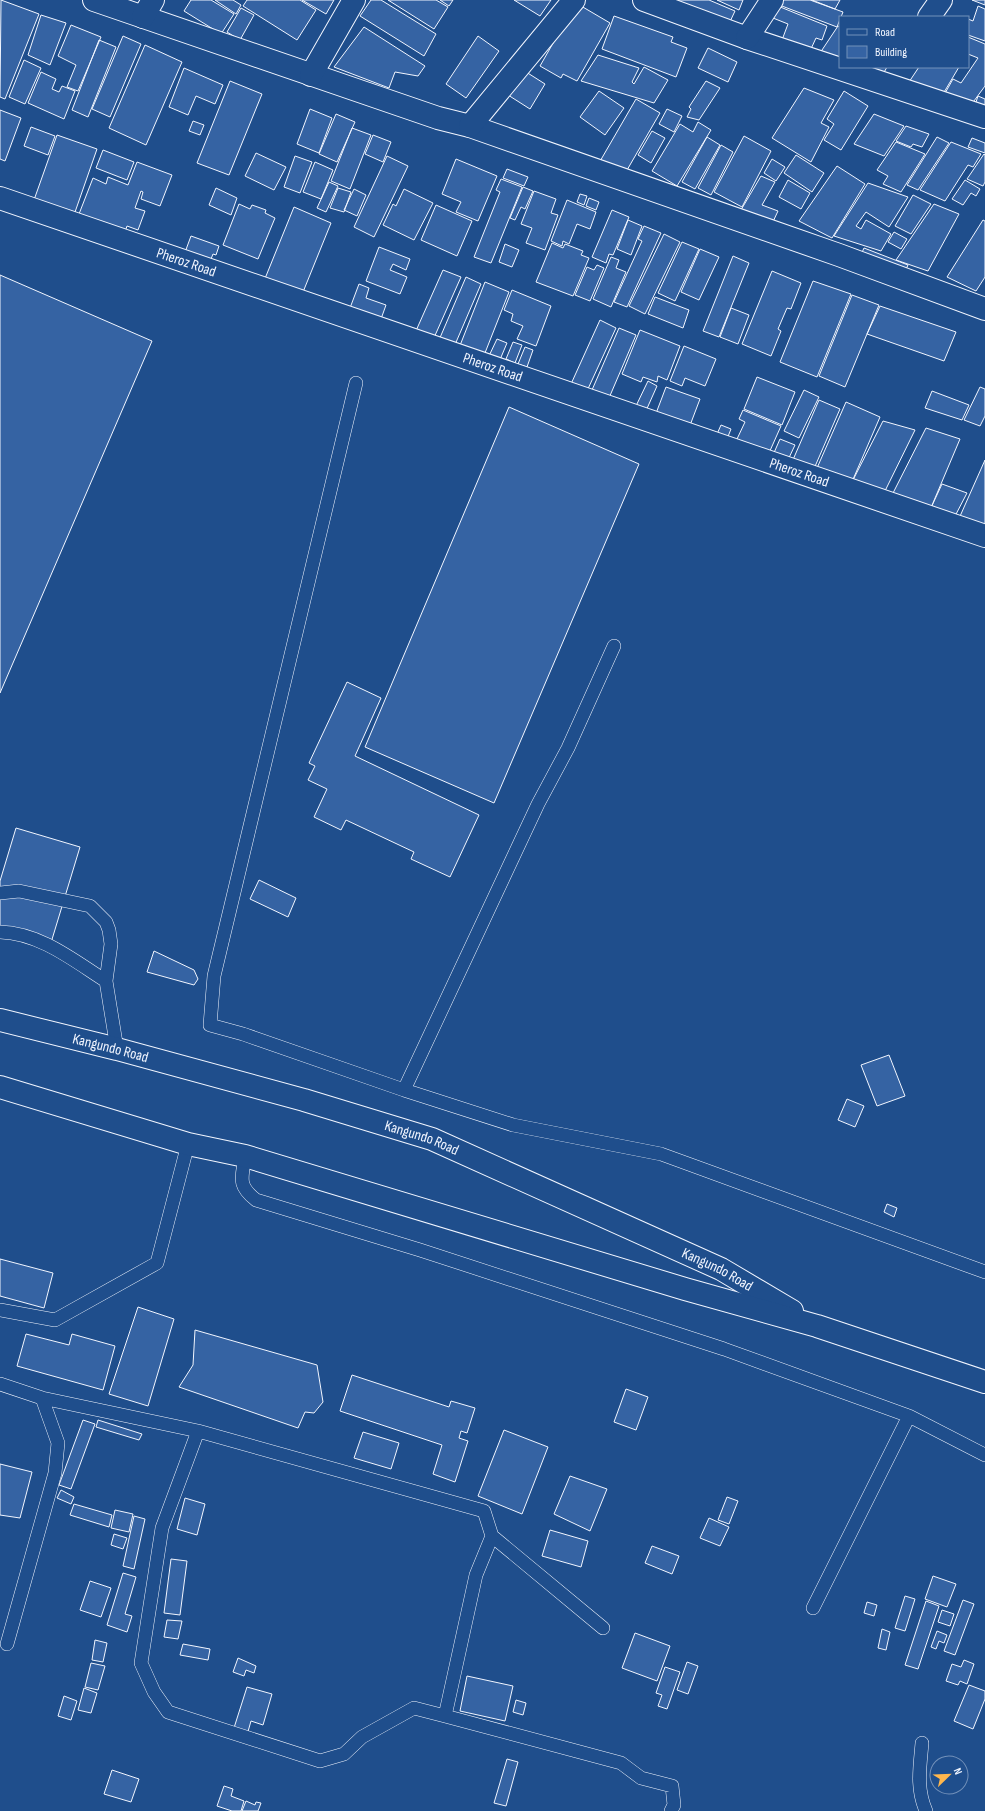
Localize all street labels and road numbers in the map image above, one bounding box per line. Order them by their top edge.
street label: Pheroz Road [154,243,218,281]
street label: Pheroz Road [460,349,525,387]
street label: Pheroz Road [767,454,831,492]
street label: Kangundo Road [71,1029,150,1067]
street label: Kangundo Road [382,1116,462,1160]
street label: Kangundo Road [679,1244,756,1296]

